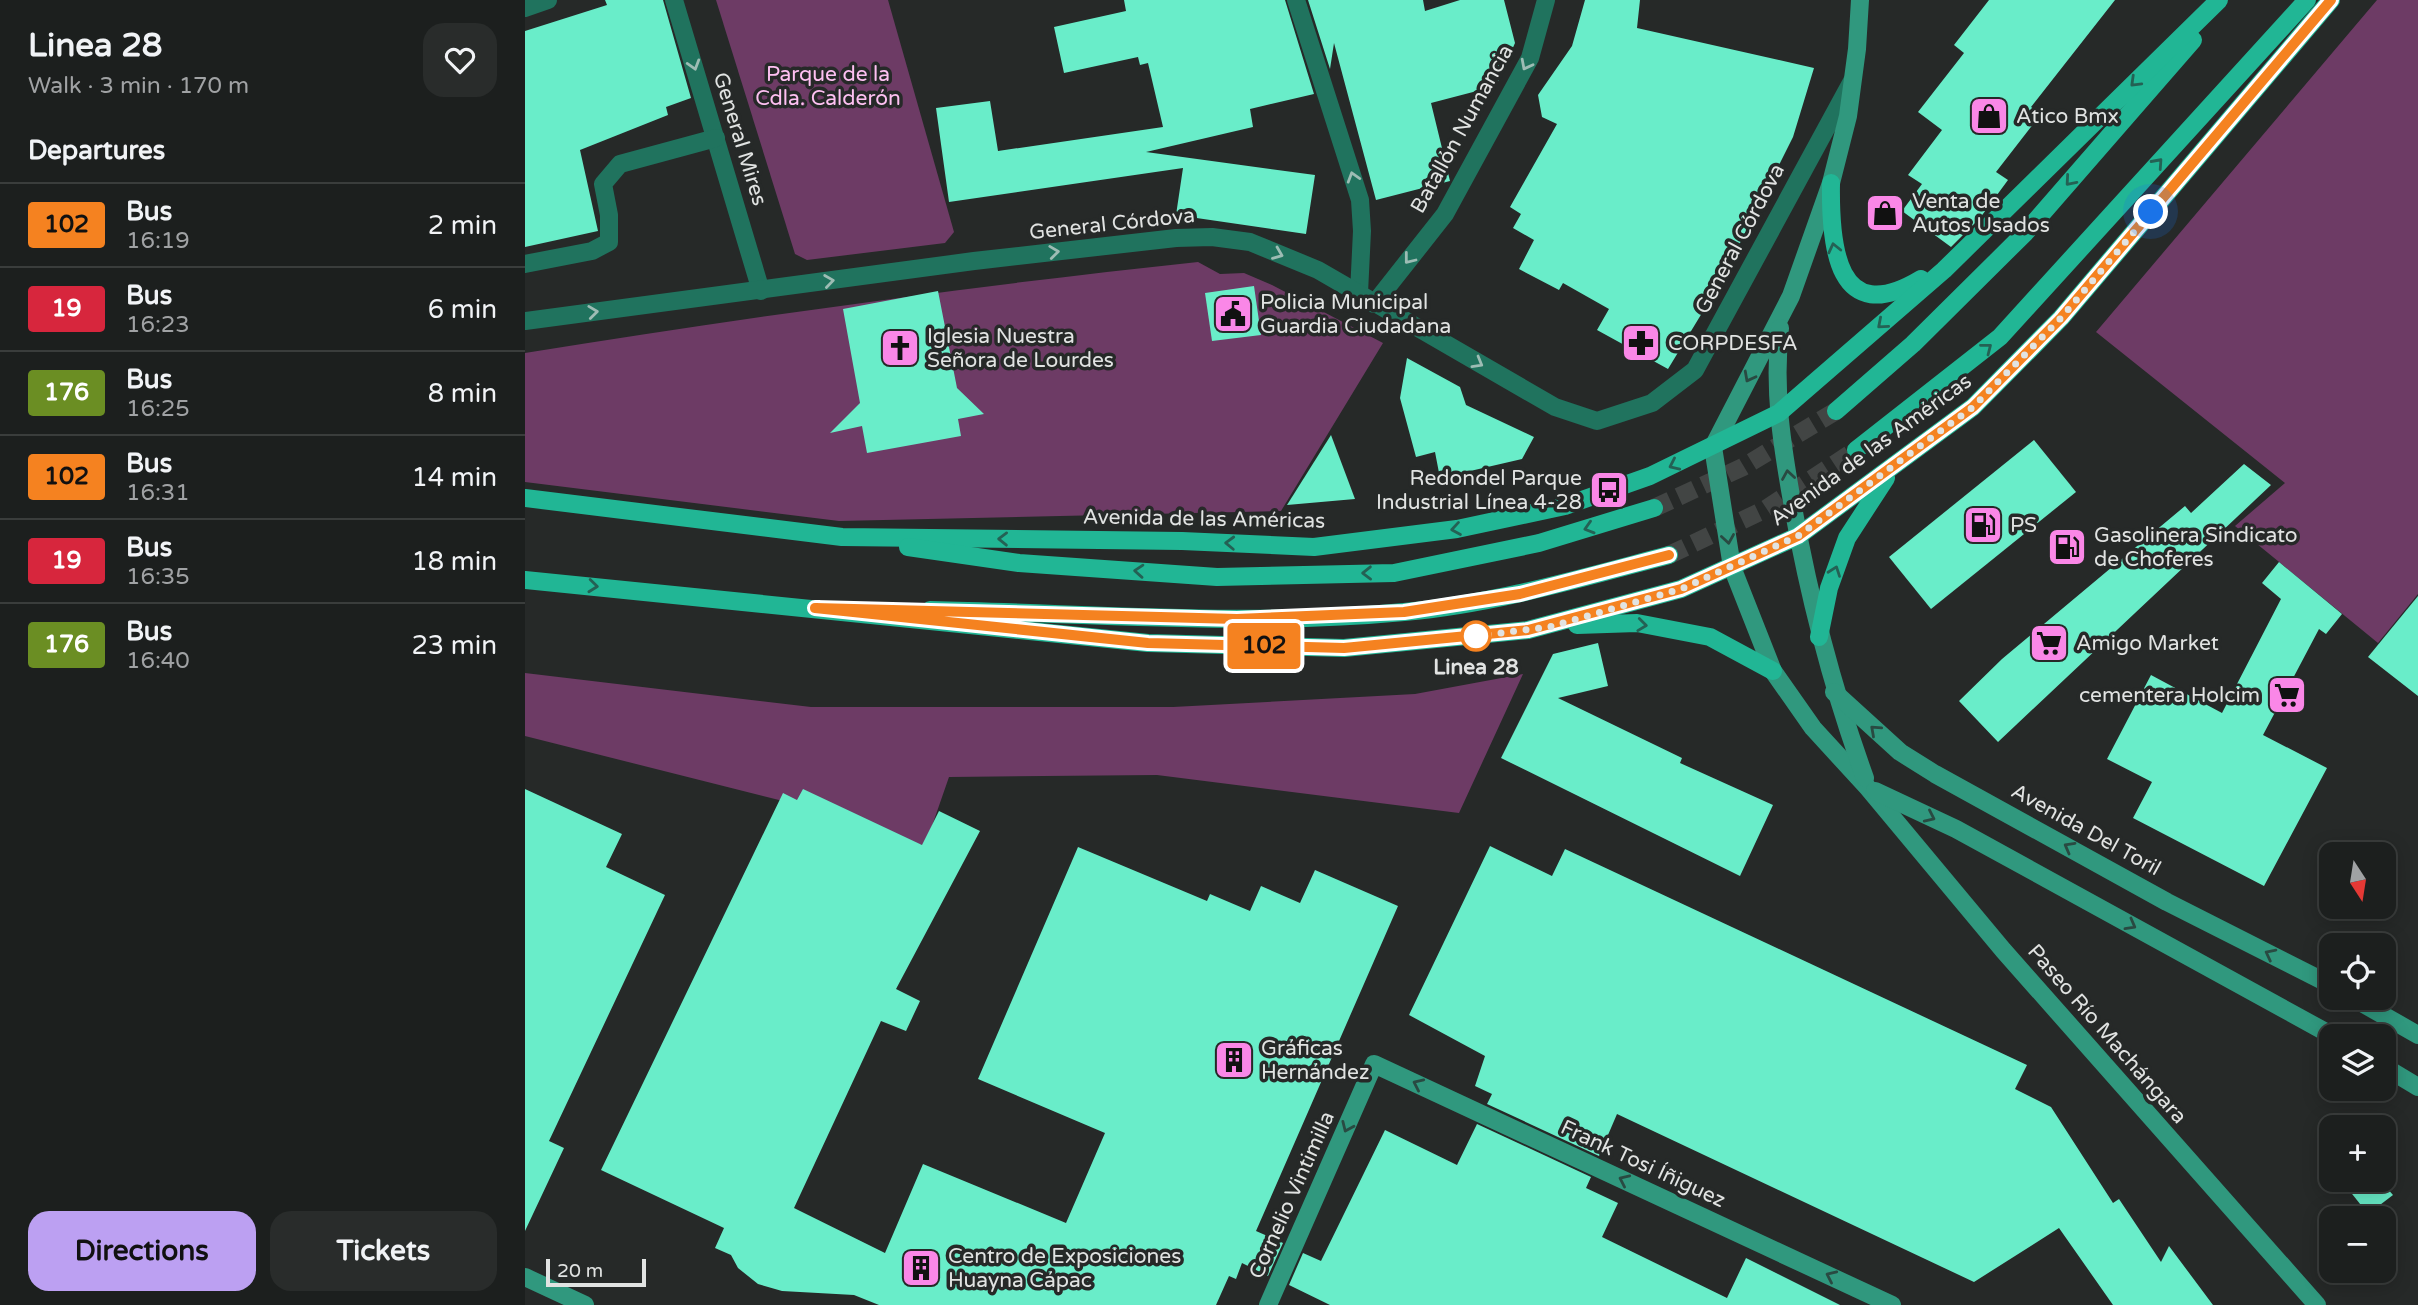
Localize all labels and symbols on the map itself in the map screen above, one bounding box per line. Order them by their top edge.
street label: Batallón Numancia [1405,40,1519,218]
one-way arrow [1520,58,1534,70]
one-way arrow [686,59,700,71]
park label: Parque de la Cdla. Calderón [755,62,901,111]
street label: General Mires [708,69,772,209]
one-way arrow [2130,74,2143,87]
shop icon: Atico Bmx [1968,95,2010,137]
place label: Atico Bmx [2016,104,2119,129]
one-way arrow [2150,159,2162,172]
street label: General Córdova [1690,160,1790,318]
one-way arrow [1347,172,1361,184]
one-way arrow [2066,173,2079,186]
place label: Venta de Autos Usados [1912,189,2050,238]
shop icon: Venta de Autos Usados [1864,192,1906,234]
your location [2133,194,2168,229]
street label: General Córdova [1028,203,1196,245]
one-way arrow [1828,242,1843,254]
one-way arrow [1048,244,1060,259]
one-way arrow [1272,245,1284,259]
one-way arrow [1405,251,1417,264]
one-way arrow [823,274,834,289]
place label: Policia Municipal Guardia Ciudadana [1260,290,1451,339]
public building icon: Policia Municipal Guardia Ciudadana [1212,293,1254,335]
one-way arrow [587,305,599,320]
one-way arrow [1878,316,1891,328]
pharmacy icon: CORPDESFA [1620,322,1662,364]
place label: Iglesia Nuestra Señora de Lourdes [927,324,1114,373]
church icon: Iglesia Nuestra Señora de Lourdes [879,327,921,369]
place label: CORPDESFA [1668,331,1798,356]
one-way arrow [1979,343,1991,356]
one-way arrow [1470,355,1483,368]
street label: Avenida de las Américas [1766,369,1976,531]
one-way arrow [1744,370,1758,382]
one-way arrow [1669,457,1681,471]
place label: Redondel Parque Industrial Línea 4-28 [1376,466,1582,515]
bus stop icon: Redondel Parque Industrial Línea 4-28 [1588,469,1630,511]
one-way arrow [1781,469,1796,481]
street label: Avenida de las Américas [1083,504,1325,534]
fuel station icon: PS [1962,504,2004,546]
place label: PS [2010,513,2037,538]
one-way arrow [1583,520,1595,535]
one-way arrow [1451,521,1462,536]
place label: Gasolinera Sindicato de Choferes [2094,523,2298,572]
fuel station icon: Gasolinera Sindicato de Choferes [2046,526,2088,568]
one-way arrow [997,531,1008,547]
one-way arrow [1720,533,1735,544]
one-way arrow [1224,536,1235,551]
one-way arrow [1134,564,1145,579]
one-way arrow [1827,565,1841,577]
one-way arrow [1361,566,1372,581]
one-way arrow [587,579,599,594]
one-way arrow [1636,617,1648,632]
marker: Linea 28 [1461,621,1491,651]
supermarket icon: Amigo Market [2028,622,2070,664]
line badge: 102 [1224,623,1304,669]
place label: Amigo Market [2076,631,2219,656]
place label: Linea 28 [1433,655,1519,680]
supermarket icon: cementera Holcim [2266,674,2308,716]
place label: cementera Holcim [2079,683,2260,708]
one-way arrow [1870,726,1883,738]
street label: Avenida Del Toril [2007,779,2165,881]
one-way arrow [1923,809,1935,823]
one-way arrow [2064,842,2077,855]
north arrow [2319,842,2396,919]
one-way arrow [2124,916,2136,930]
street label: Paseo Río Machángara [2022,939,2192,1129]
one-way arrow [2265,949,2277,962]
place label: Gráficas Hernández [1261,1036,1369,1085]
building icon: Gráficas Hernández [1213,1039,1255,1081]
one-way arrow [1413,1079,1425,1093]
street label: Cornelio Vintimilla [1244,1107,1340,1283]
street label: Frank Tosi Íñiguez [1557,1115,1729,1213]
one-way arrow [1341,1119,1355,1132]
one-way arrow [1619,1174,1631,1188]
place label: Centro de Exposiciones Huayna Cápac [948,1244,1181,1293]
building icon: Centro de Exposiciones Huayna Cápac [900,1247,942,1289]
scale bar [546,1256,646,1288]
one-way arrow [1825,1270,1838,1284]

